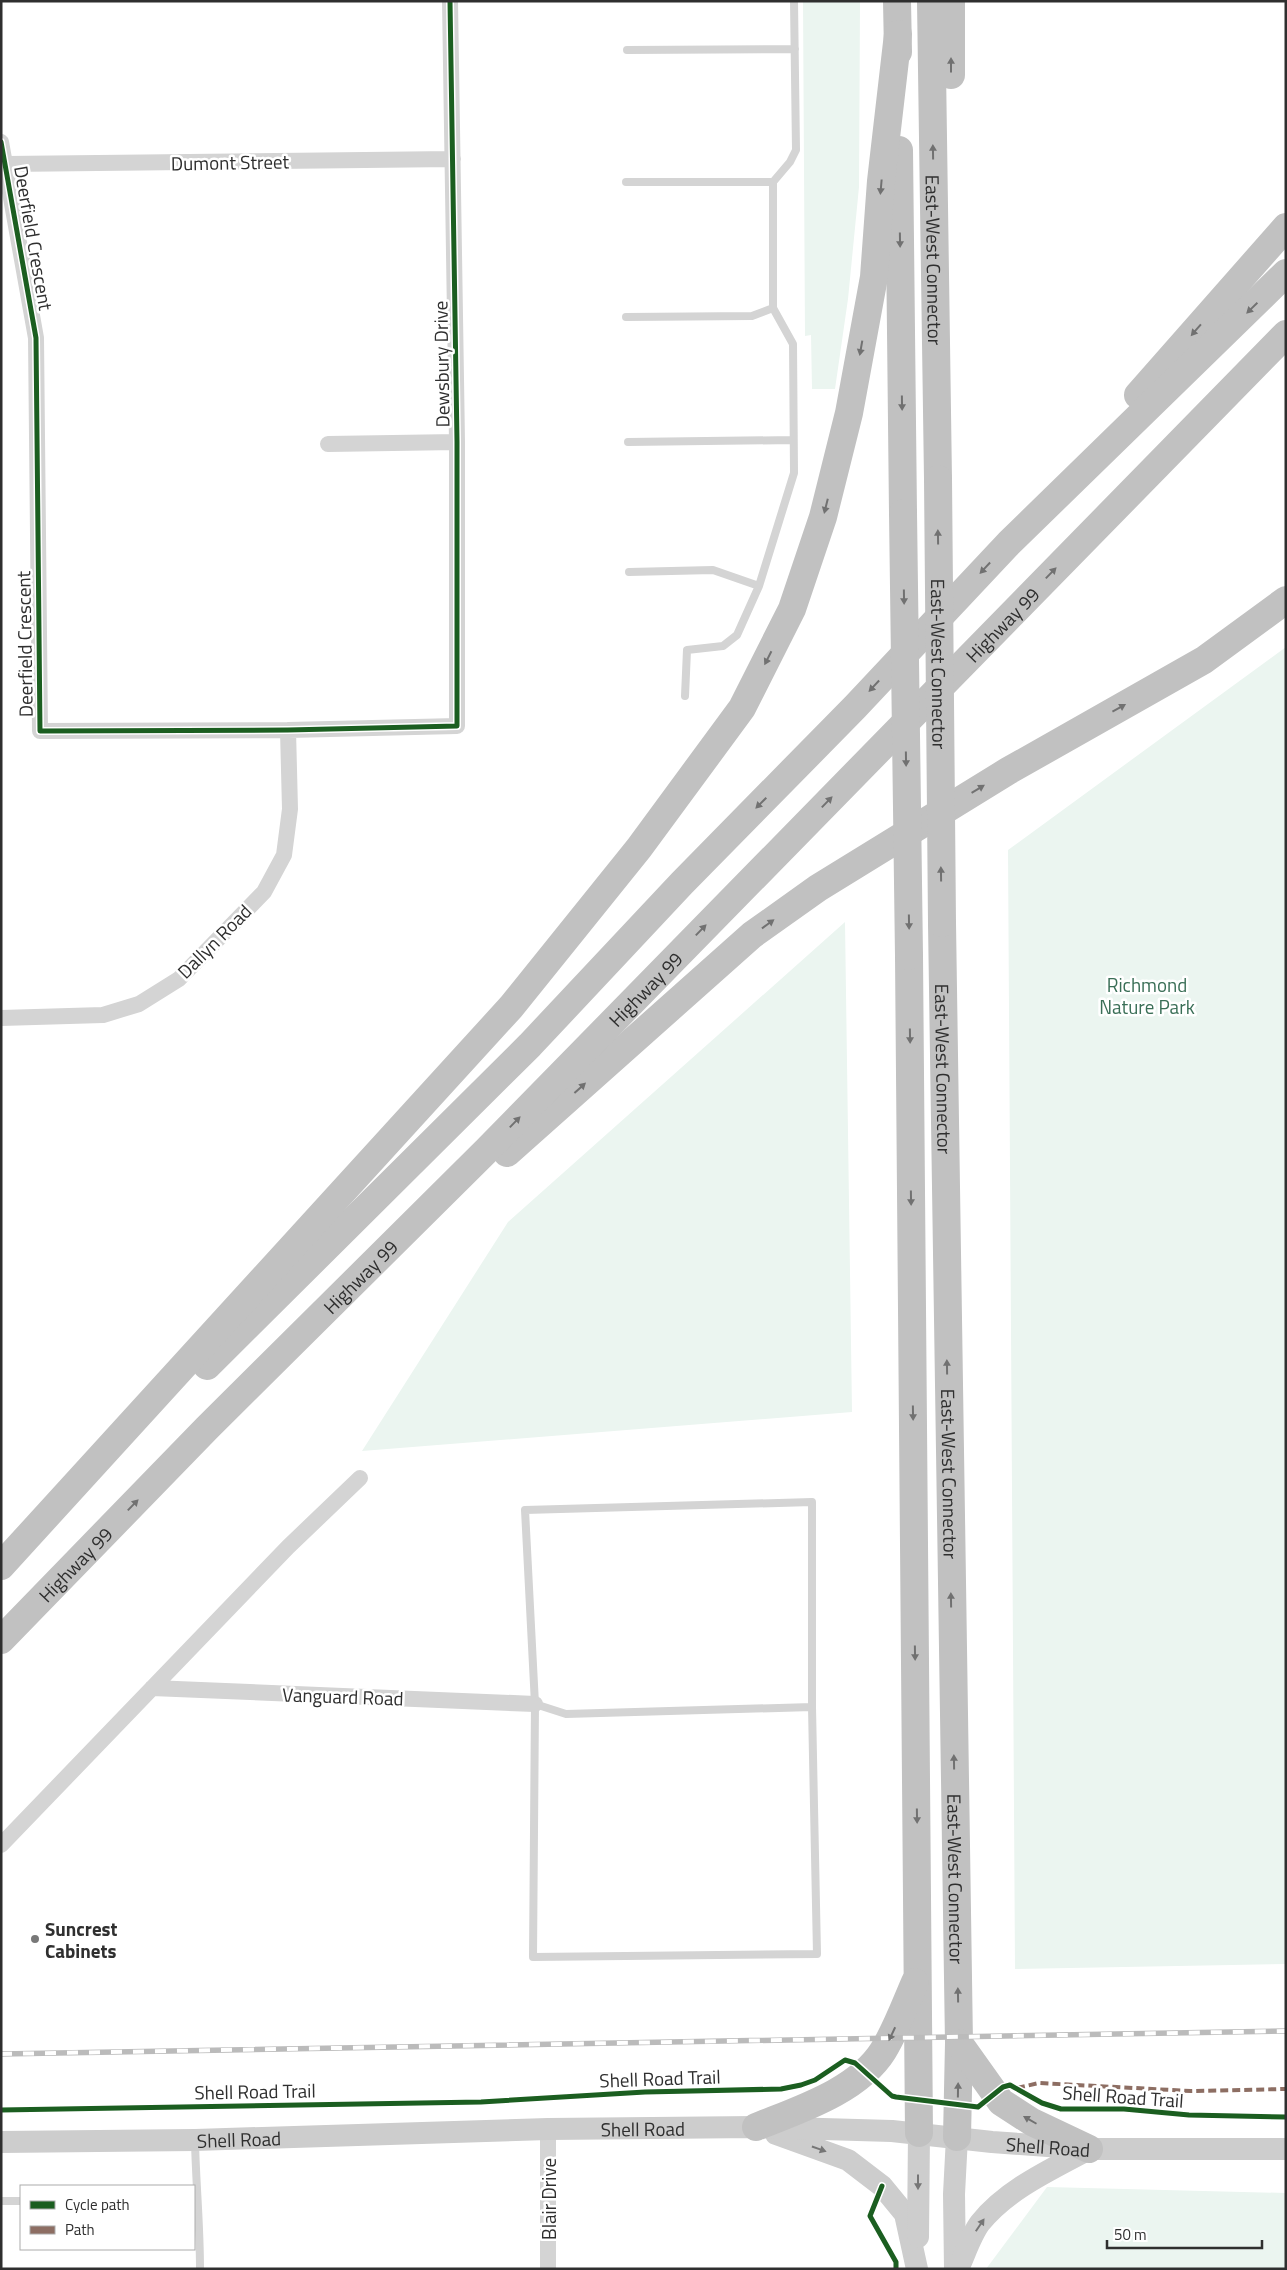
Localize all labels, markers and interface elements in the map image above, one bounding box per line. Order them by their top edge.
one-way arrow [947,57,955,73]
one-way arrow [929,144,937,160]
street label: Dumont Street [171,146,290,178]
street label: Deerfield Crescent [7,163,61,313]
street label: East-West Connector [919,174,951,346]
one-way arrow [876,179,884,195]
one-way arrow [896,232,904,248]
street label: Dewsbury Drive [425,300,457,428]
one-way arrow [1246,302,1258,314]
one-way arrow [1190,323,1202,335]
one-way arrow [856,340,864,356]
one-way arrow [898,395,906,411]
one-way arrow [822,499,830,514]
one-way arrow [934,529,942,545]
one-way arrow [979,562,991,574]
one-way arrow [1045,567,1057,579]
street label: Deerfield Crescent [8,570,40,717]
street label: East-West Connector [924,579,955,750]
street label: Highway 99 [958,580,1046,668]
one-way arrow [900,589,908,605]
one-way arrow [764,650,772,665]
one-way arrow [868,680,880,692]
one-way arrow [1112,704,1126,712]
one-way arrow [903,752,911,768]
one-way arrow [971,784,985,793]
one-way arrow [755,796,767,808]
one-way arrow [821,796,833,808]
one-way arrow [937,866,945,882]
street label: Dallyn Road [170,897,258,985]
one-way arrow [905,914,913,930]
one-way arrow [761,919,775,929]
one-way arrow [695,924,707,936]
street label: Highway 99 [601,944,689,1033]
park label: Richmond Nature Park [1099,970,1195,1021]
street label: East-West Connector [928,983,960,1155]
one-way arrow [906,1028,914,1044]
one-way arrow [573,1083,586,1094]
one-way arrow [508,1116,520,1128]
one-way arrow [907,1191,915,1207]
street label: Highway 99 [316,1232,404,1320]
one-way arrow [943,1359,951,1375]
street label: East-West Connector [935,1388,966,1560]
one-way arrow [909,1406,917,1422]
one-way arrow [126,1499,138,1511]
street label: Highway 99 [31,1520,119,1608]
one-way arrow [947,1591,955,1607]
one-way arrow [911,1646,919,1662]
street label: Vanguard Road [282,1679,404,1713]
one-way arrow [950,1754,958,1770]
street label: East-West Connector [941,1793,972,1965]
one-way arrow [913,1808,921,1824]
place label: Suncrest Cabinets [45,1914,118,1965]
marker: Suncrest Cabinets [29,1933,41,1945]
one-way arrow [953,1986,961,2002]
one-way arrow [887,2027,895,2041]
street label: Shell Road Trail [599,2061,721,2095]
street label: Shell Road Trail [194,2075,316,2107]
street label: Shell Road Trail [1061,2077,1185,2115]
one-way arrow [954,2082,962,2098]
street label: Shell Road [601,2113,685,2143]
one-way arrow [1022,2116,1037,2124]
street label: Shell Road [196,2123,282,2154]
street label: Shell Road [1005,2129,1091,2164]
one-way arrow [812,2145,827,2153]
street label: Blair Drive [534,2158,563,2240]
one-way arrow [914,2174,922,2190]
legend [20,2185,195,2250]
text: Cycle path [65,2193,130,2216]
text: Path [65,2218,95,2241]
one-way arrow [975,2218,985,2232]
scale bar [1107,2218,1262,2250]
text: 50 m [1114,2223,1147,2246]

